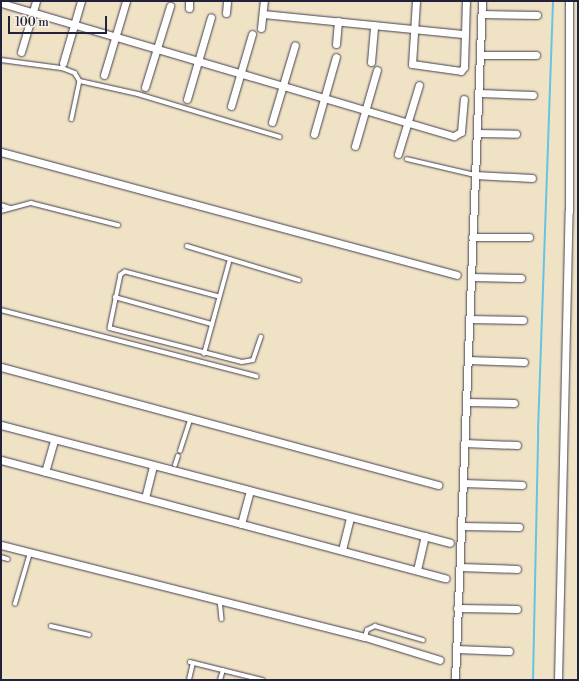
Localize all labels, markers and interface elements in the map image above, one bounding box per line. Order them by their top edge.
scale bar [10,8,109,34]
text: 100 m [15,15,49,30]

